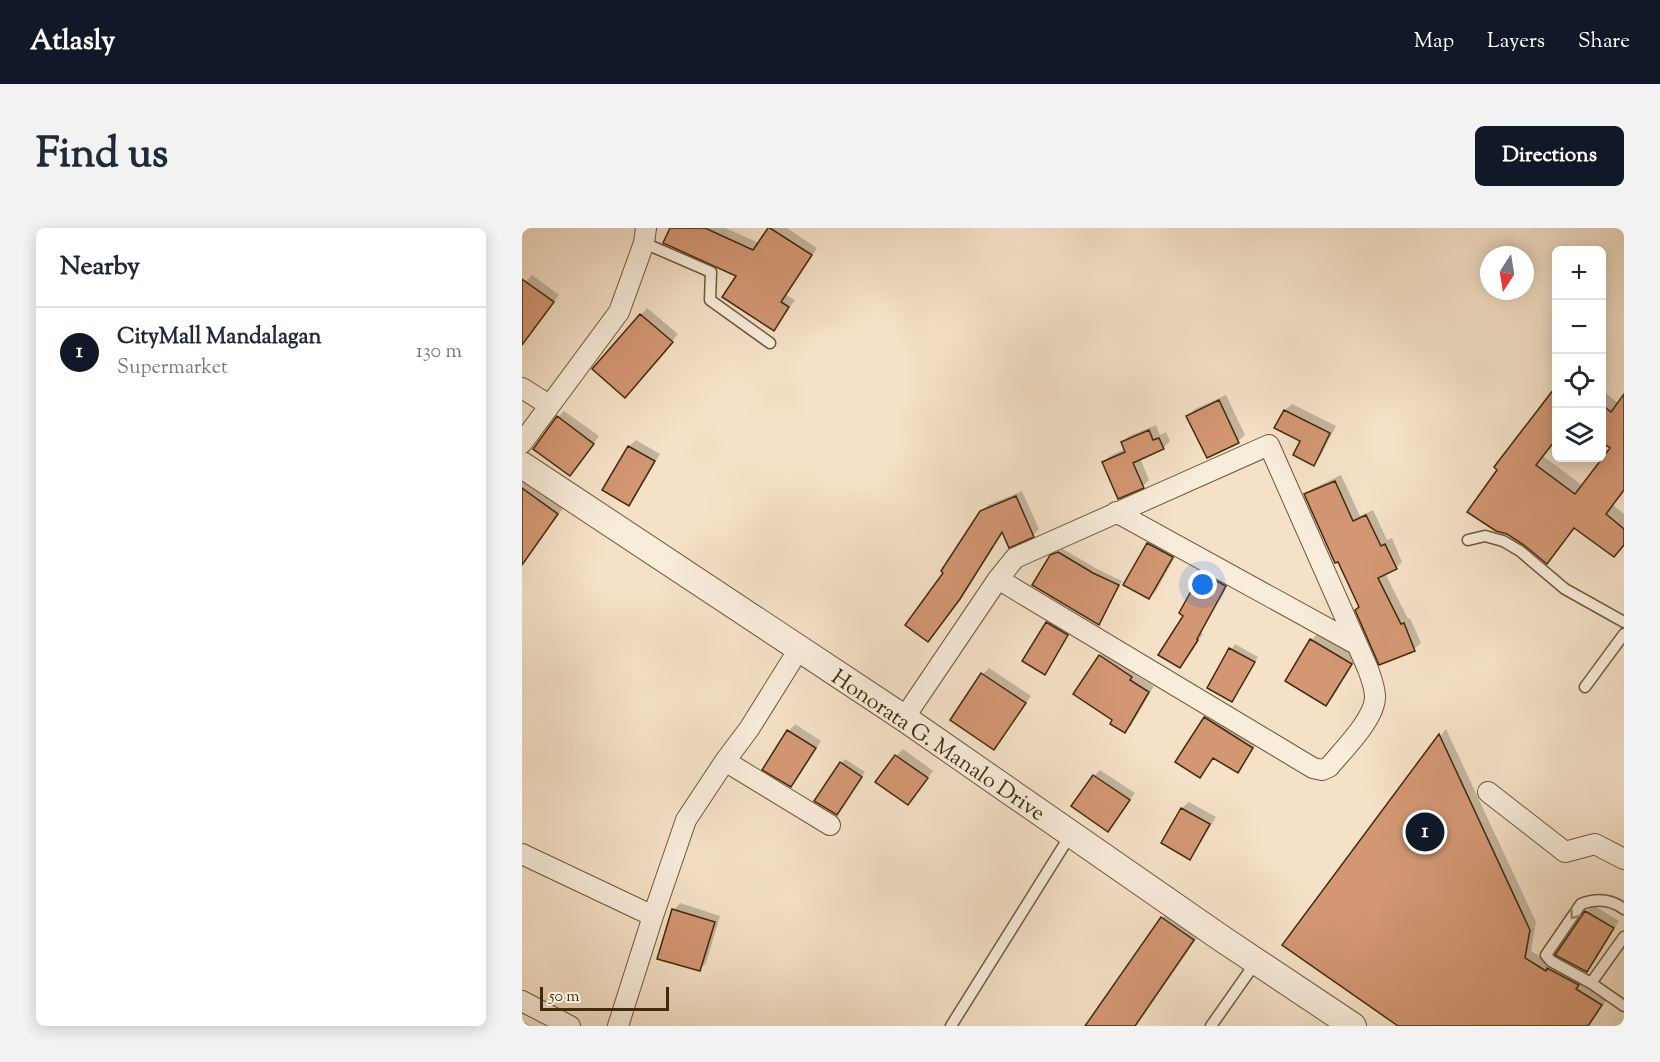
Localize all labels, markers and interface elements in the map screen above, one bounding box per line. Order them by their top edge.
text: Atlasly [30,22,115,62]
text: Map [1414,27,1454,57]
text: Layers [1487,27,1545,57]
text: Share [1578,27,1630,57]
text: Find us [36,126,168,186]
button: Directions [1475,126,1624,186]
north arrow [1480,246,1534,300]
map controls [1552,246,1606,462]
button: + [1552,246,1606,300]
text: Nearby [60,249,140,286]
button: − [1552,300,1606,354]
text: CityMall Mandalagan [117,322,322,354]
text: 1 [76,338,83,367]
text: 130 m [416,338,462,367]
text: Supermarket [117,354,228,383]
button: locate [1552,354,1606,408]
button: layers [1552,408,1606,462]
your location [1188,570,1217,599]
street label: Honorata G. Manalo Drive [824,663,1051,830]
pin: 1 [1406,810,1444,854]
one-way arrow [1570,908,1581,919]
scale bar [540,984,669,1012]
text: 50 m [549,986,580,1009]

